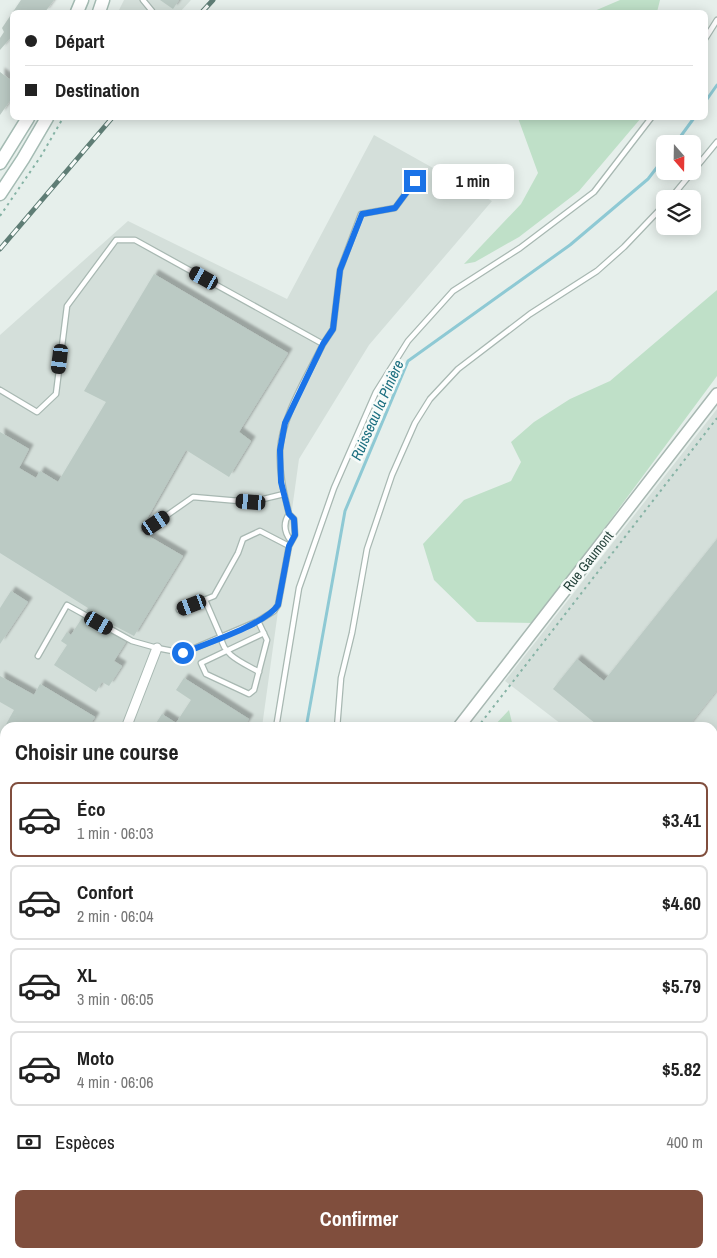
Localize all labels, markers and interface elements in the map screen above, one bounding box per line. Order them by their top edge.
text: Départ [55,28,104,54]
text: Destination [55,77,140,103]
north arrow [656,135,701,180]
map controls [656,135,701,235]
callout: 1 min [432,164,515,198]
route end [404,170,426,192]
text: 1 min [456,170,490,192]
button: layers [656,190,701,235]
car [187,264,220,292]
car [50,343,69,375]
water label: Ruisseau la Pinière [345,356,409,464]
car [235,493,266,511]
car [139,508,172,538]
street label: Rue Gaumont [559,527,617,595]
car [175,593,208,617]
car [82,609,115,637]
route start [172,642,194,664]
text: Choisir une course [15,737,178,767]
text: Éco [77,796,106,822]
icon: car [17,797,62,842]
text: $3.41 [662,807,701,833]
text: 1 min · 06:03 [77,822,154,844]
text: Confort [77,879,133,905]
icon: car [17,880,62,925]
text: $4.60 [662,890,701,916]
text: 2 min · 06:04 [77,905,154,927]
text: XL [77,962,97,988]
icon: car [17,963,62,1008]
text: $5.79 [662,973,701,999]
text: 3 min · 06:05 [77,988,154,1010]
text: Moto [77,1045,114,1071]
icon: car [17,1046,62,1091]
text: $5.82 [662,1056,701,1082]
text: 4 min · 06:06 [77,1071,154,1093]
icon: cash [15,1128,43,1156]
text: Espèces [55,1129,115,1155]
text: 400 m [667,1131,703,1153]
button: Confirmer [15,1190,703,1248]

